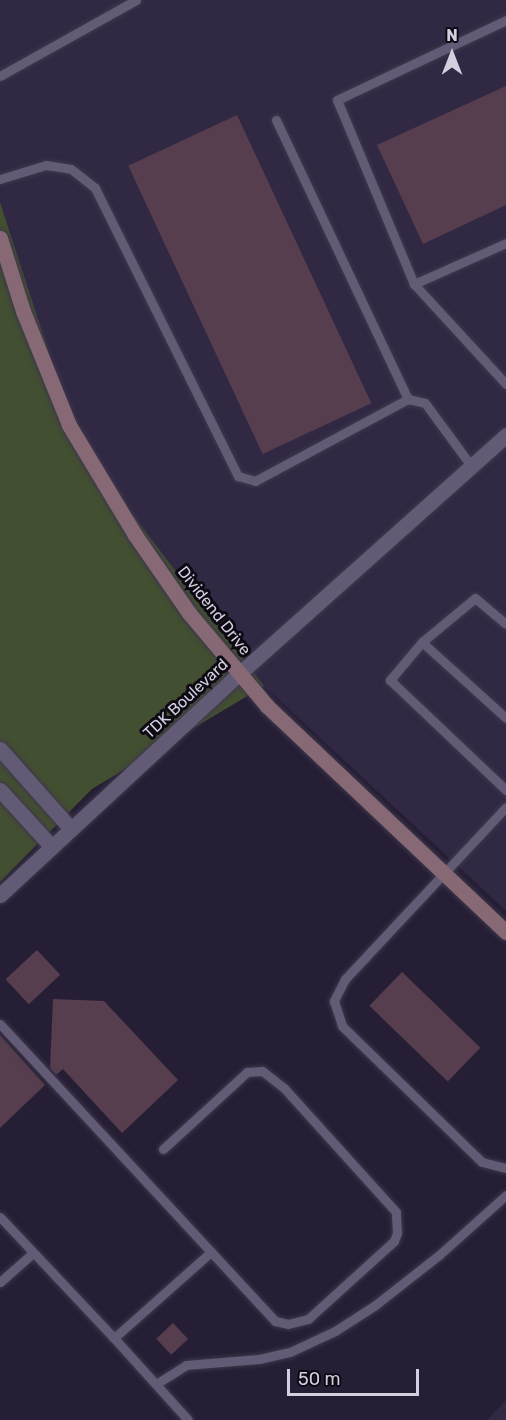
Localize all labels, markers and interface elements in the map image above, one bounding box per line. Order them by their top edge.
north arrow [422,24,482,84]
text: N [446,26,458,45]
street label: Dividend Drive [173,563,255,659]
street label: TDK Boulevard [140,655,232,743]
scale bar [290,1357,422,1395]
text: 50 m [298,1368,341,1390]

